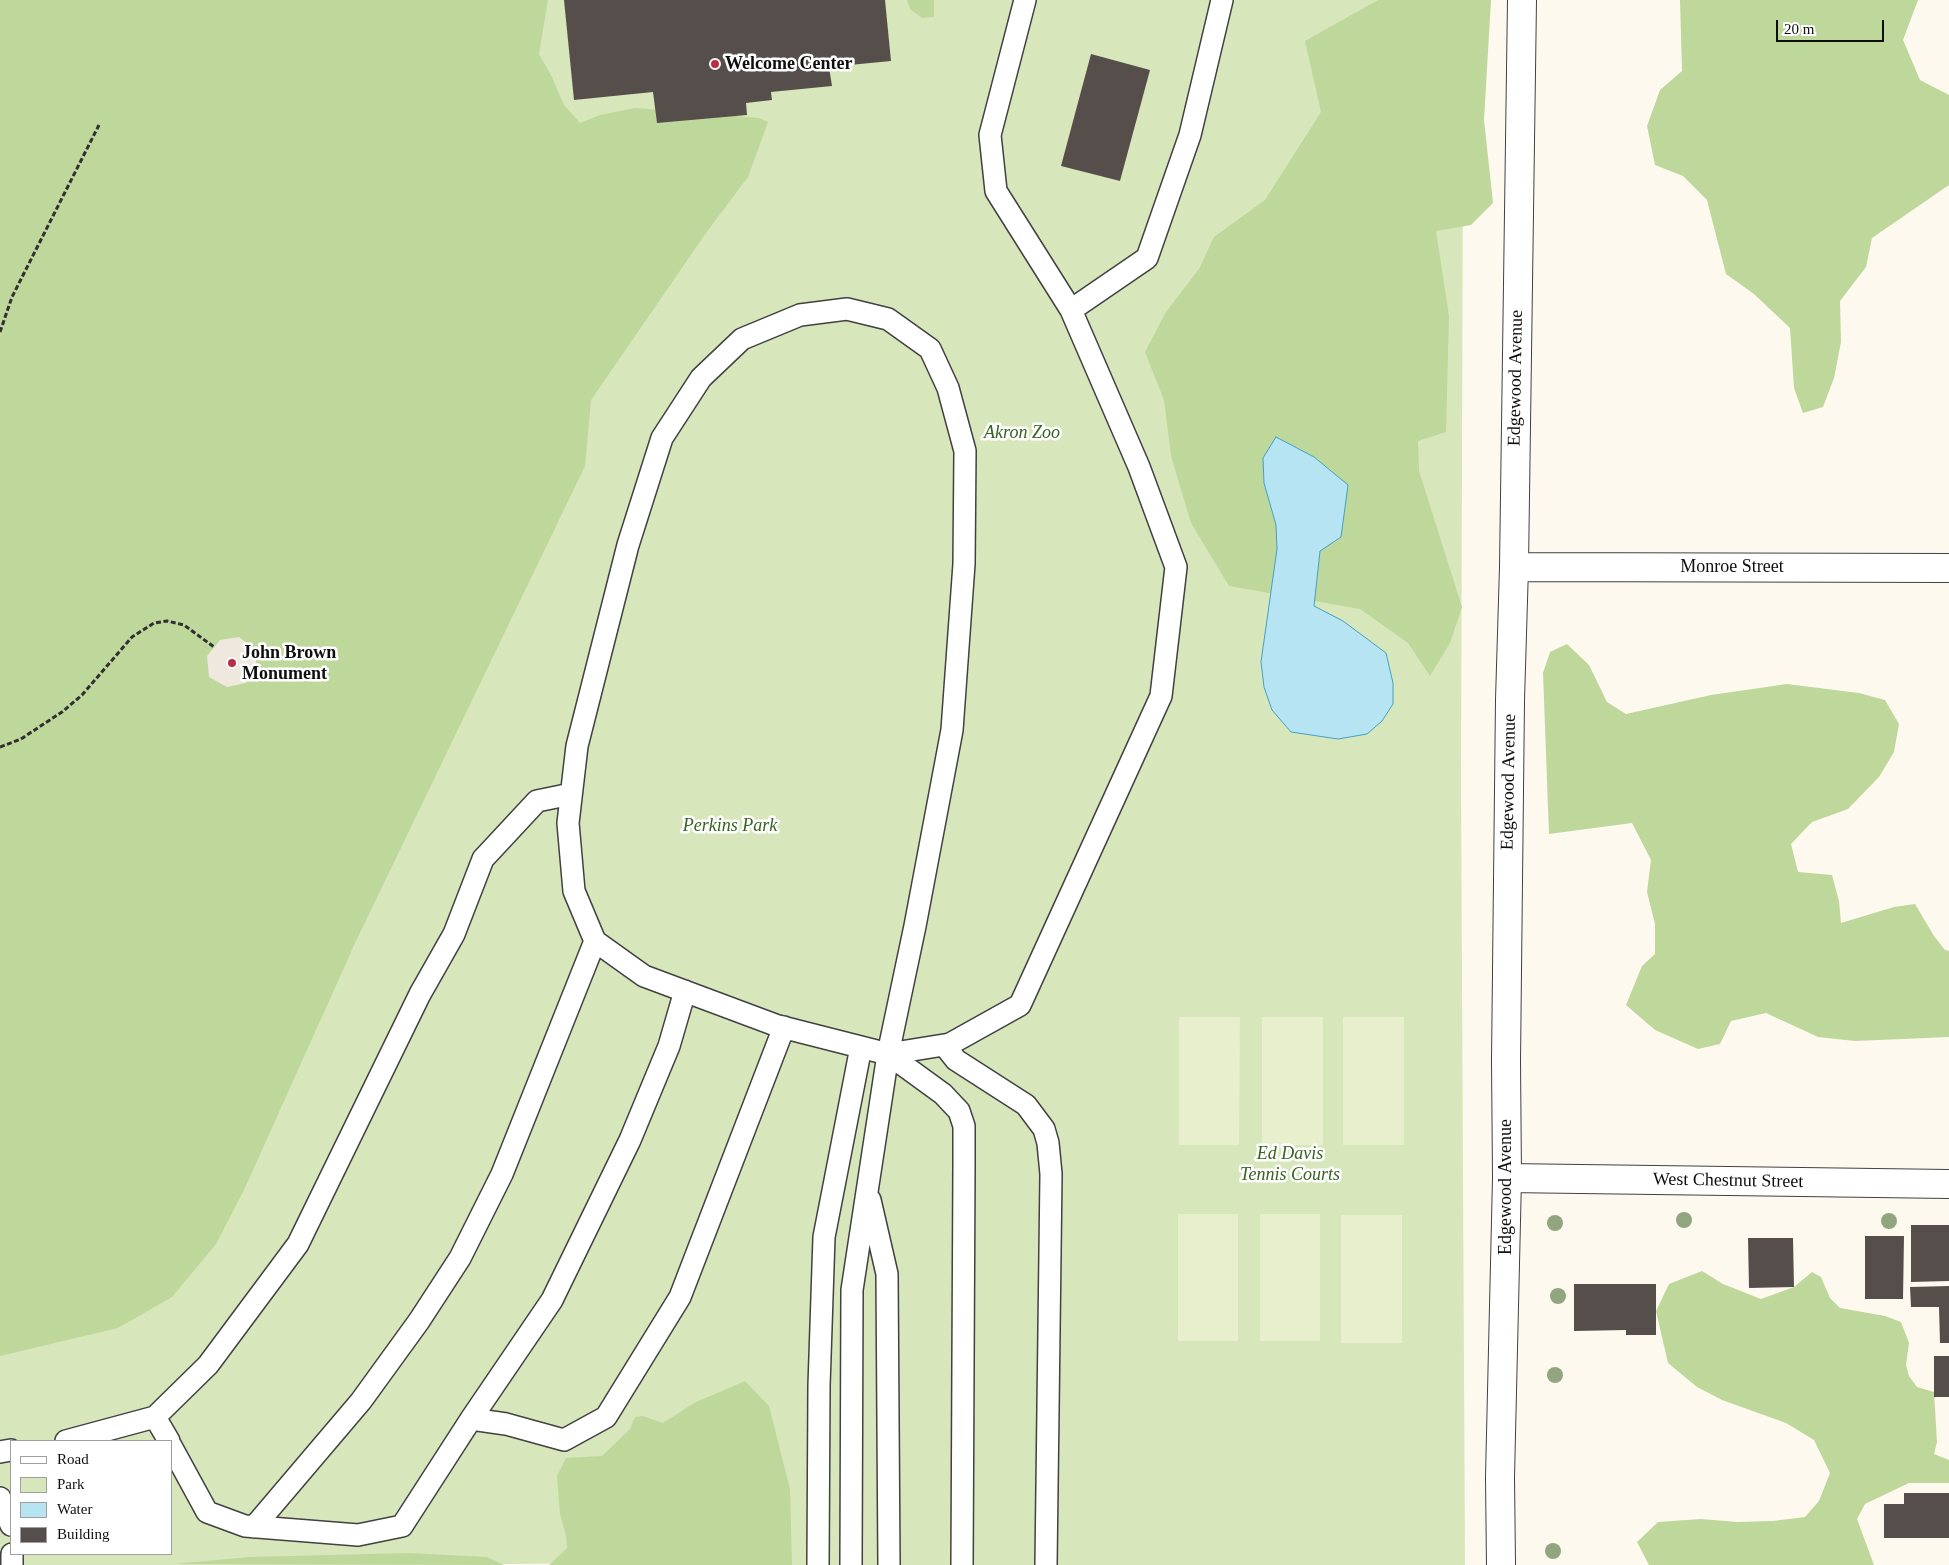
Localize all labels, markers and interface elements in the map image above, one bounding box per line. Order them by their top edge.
scale bar [1779,10,1886,42]
text: 20 m [1784,21,1814,37]
place label: Welcome Center [725,53,852,75]
marker: Welcome Center [709,58,721,70]
street label: Edgewood Avenue [1504,310,1528,446]
park label: Akron Zoo [984,422,1060,444]
street label: Monroe Street [1680,556,1784,578]
place label: John Brown Monument [242,642,336,684]
marker: John Brown Monument [226,657,238,669]
street label: Edgewood Avenue [1497,714,1521,850]
park label: Perkins Park [683,815,777,837]
street label: Edgewood Avenue [1495,1119,1517,1255]
park label: Ed Davis Tennis Courts [1240,1143,1340,1186]
street label: West Chestnut Street [1653,1169,1803,1193]
legend [10,1440,172,1555]
text: Road [57,1451,89,1467]
text: Park [57,1476,85,1492]
text: Water [57,1501,92,1517]
text: Building [57,1526,110,1542]

